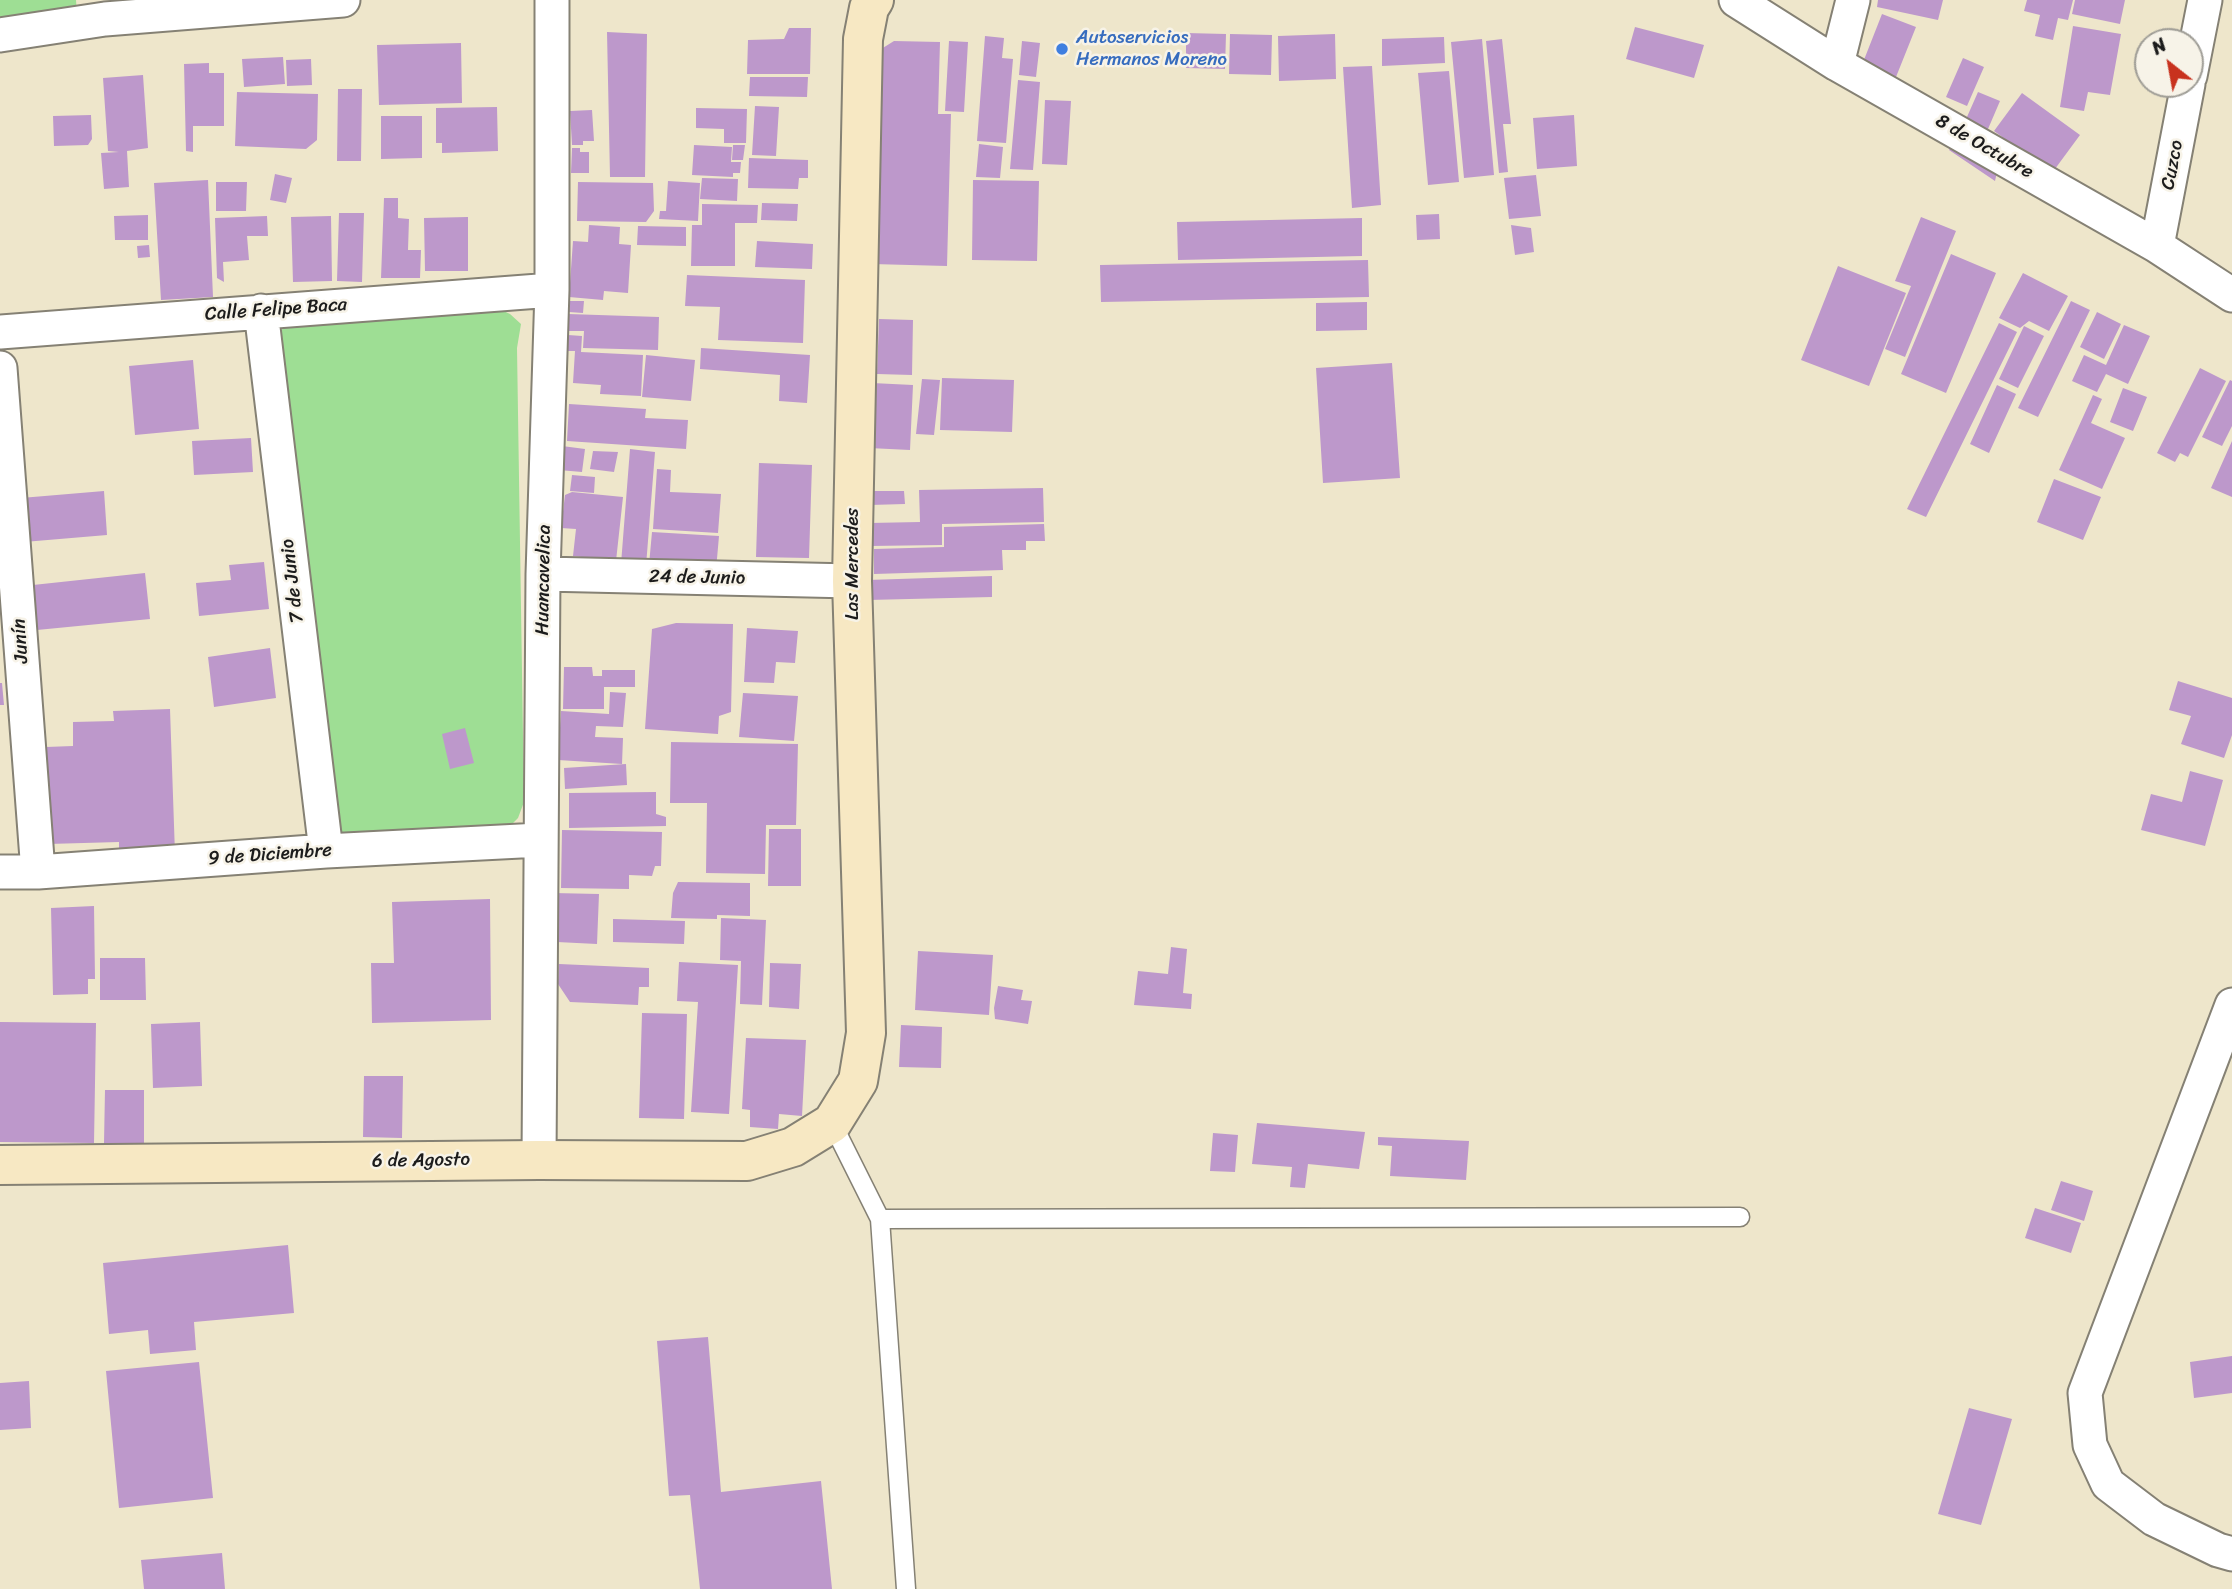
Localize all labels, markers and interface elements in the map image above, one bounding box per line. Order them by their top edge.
place label: Autoservicios Hermanos Moreno [1076,27,1227,71]
north arrow [2134,28,2204,98]
text: N [2145,29,2173,64]
marker: Autoservicios Hermanos Moreno [1054,41,1070,57]
street label: 8 de Octubre [1931,110,2037,184]
street label: Cuzco [2157,138,2189,192]
street label: Calle Felipe Baca [204,294,348,326]
street label: Las Mercedes [842,508,864,620]
street label: Huancavelica [532,524,556,636]
street label: 7 de Junio [277,538,309,624]
street label: 24 de Junio [649,566,745,590]
street label: Junín [8,618,34,664]
street label: 9 de Diciembre [207,839,333,871]
street label: 6 de Agosto [372,1149,470,1173]

